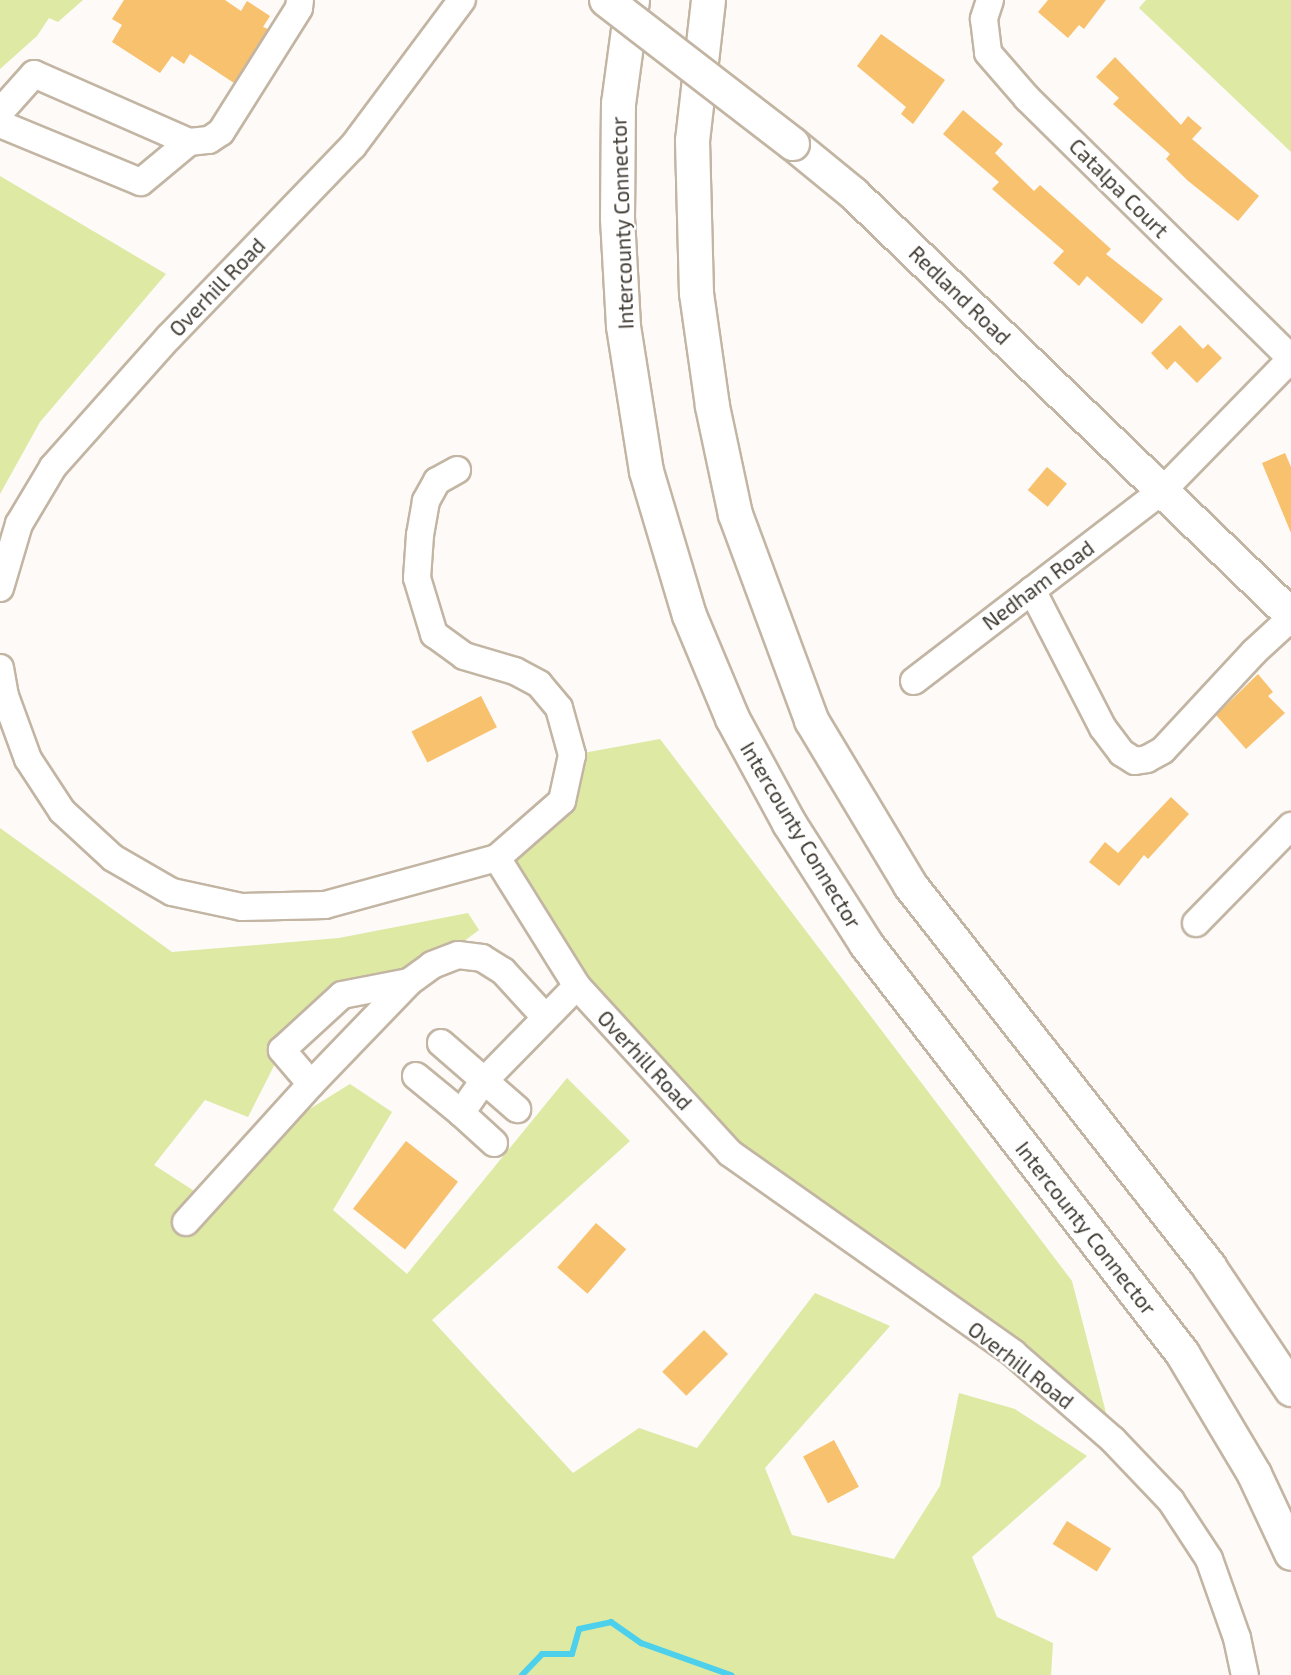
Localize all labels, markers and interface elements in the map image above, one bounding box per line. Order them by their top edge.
street label: Intercounty Connector [606,116,638,330]
street label: Catalpa Court [1064,133,1174,243]
street label: Overhill Road [164,232,270,342]
street label: Redland Road [904,240,1016,350]
street label: Nedham Road [977,535,1099,635]
street label: Intercounty Connector [735,737,867,933]
street label: Overhill Road [592,1005,698,1115]
street label: Intercounty Connector [1010,1136,1162,1320]
street label: Overhill Road [963,1316,1079,1414]

